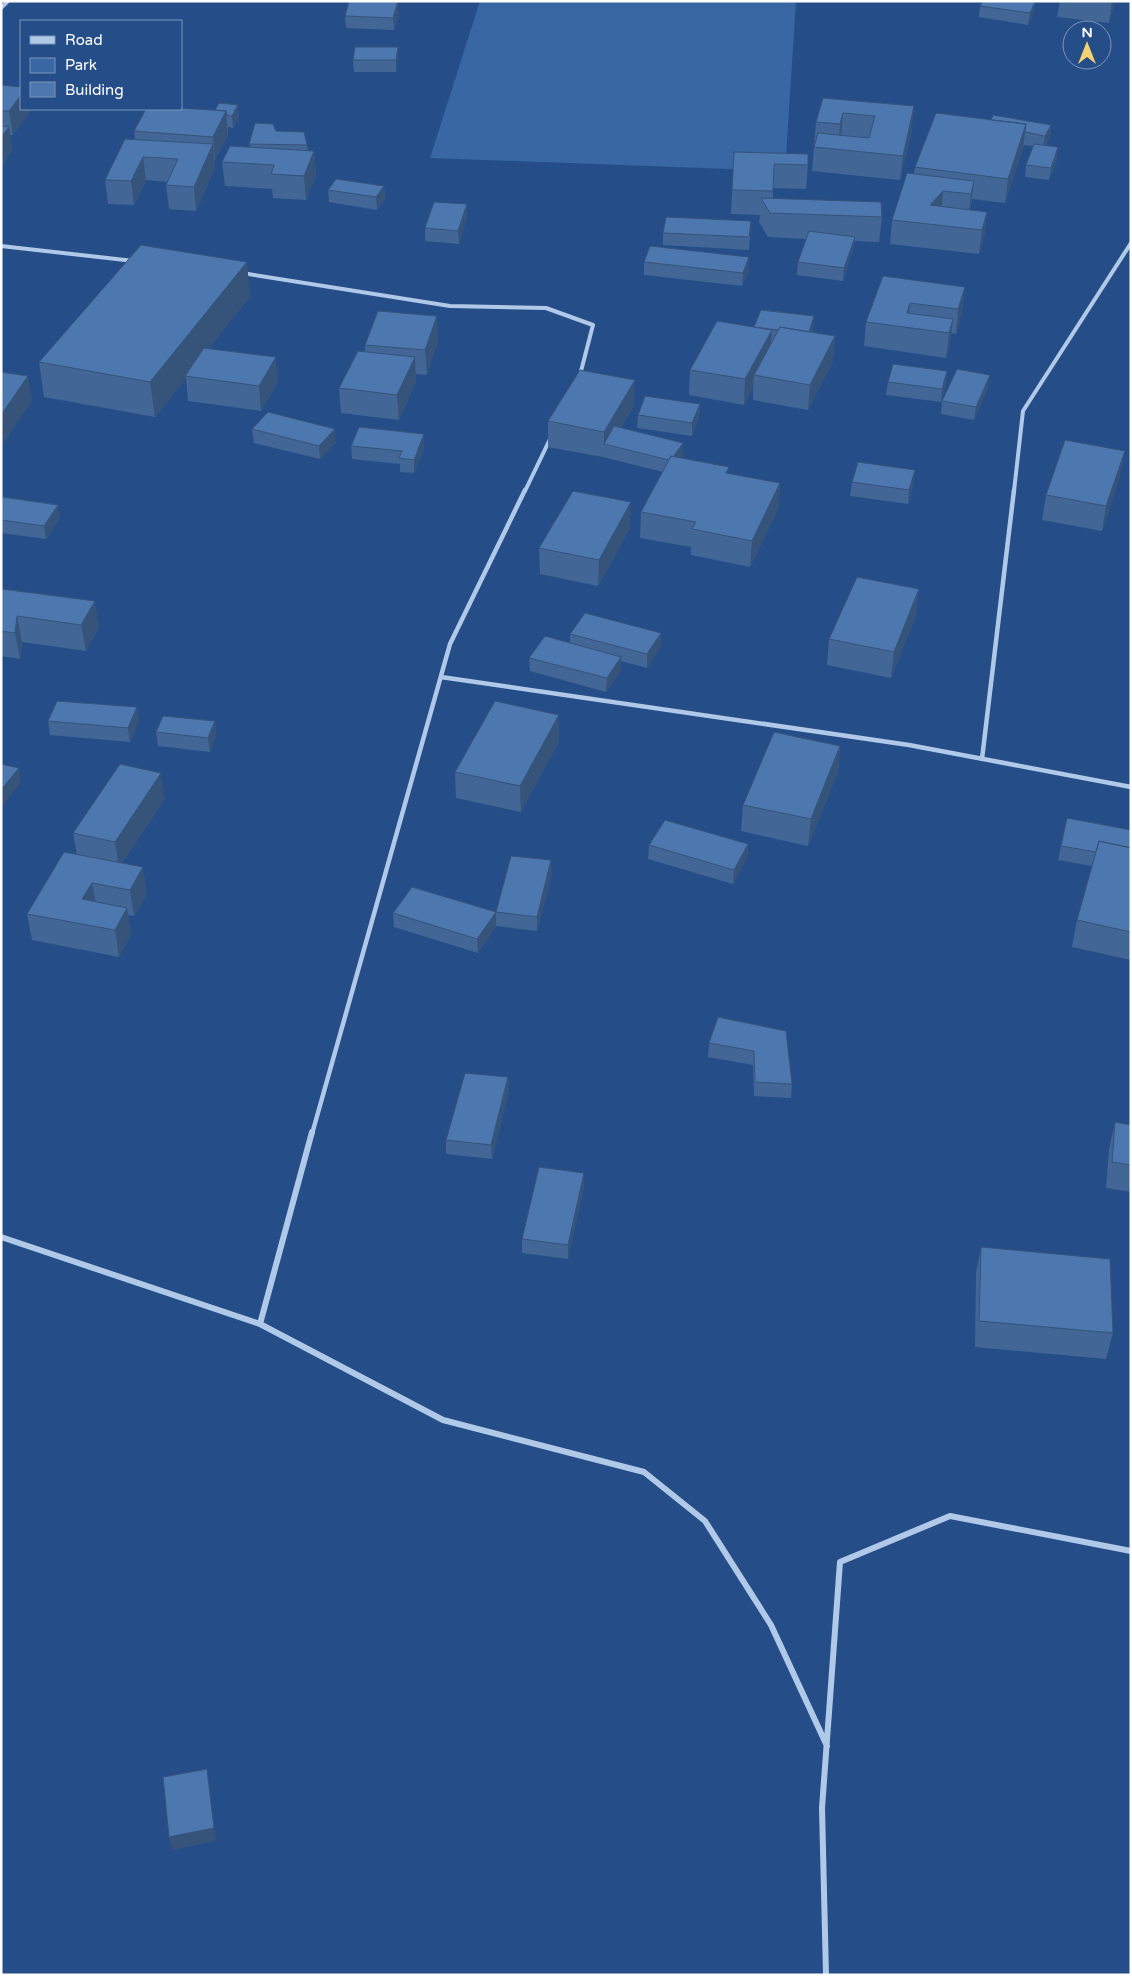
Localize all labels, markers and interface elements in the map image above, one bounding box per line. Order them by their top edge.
legend [20,20,182,110]
north arrow [1062,20,1112,70]
text: N [1081,24,1093,41]
text: Road [65,31,103,49]
text: Park [65,56,97,74]
text: Building [65,81,124,99]

